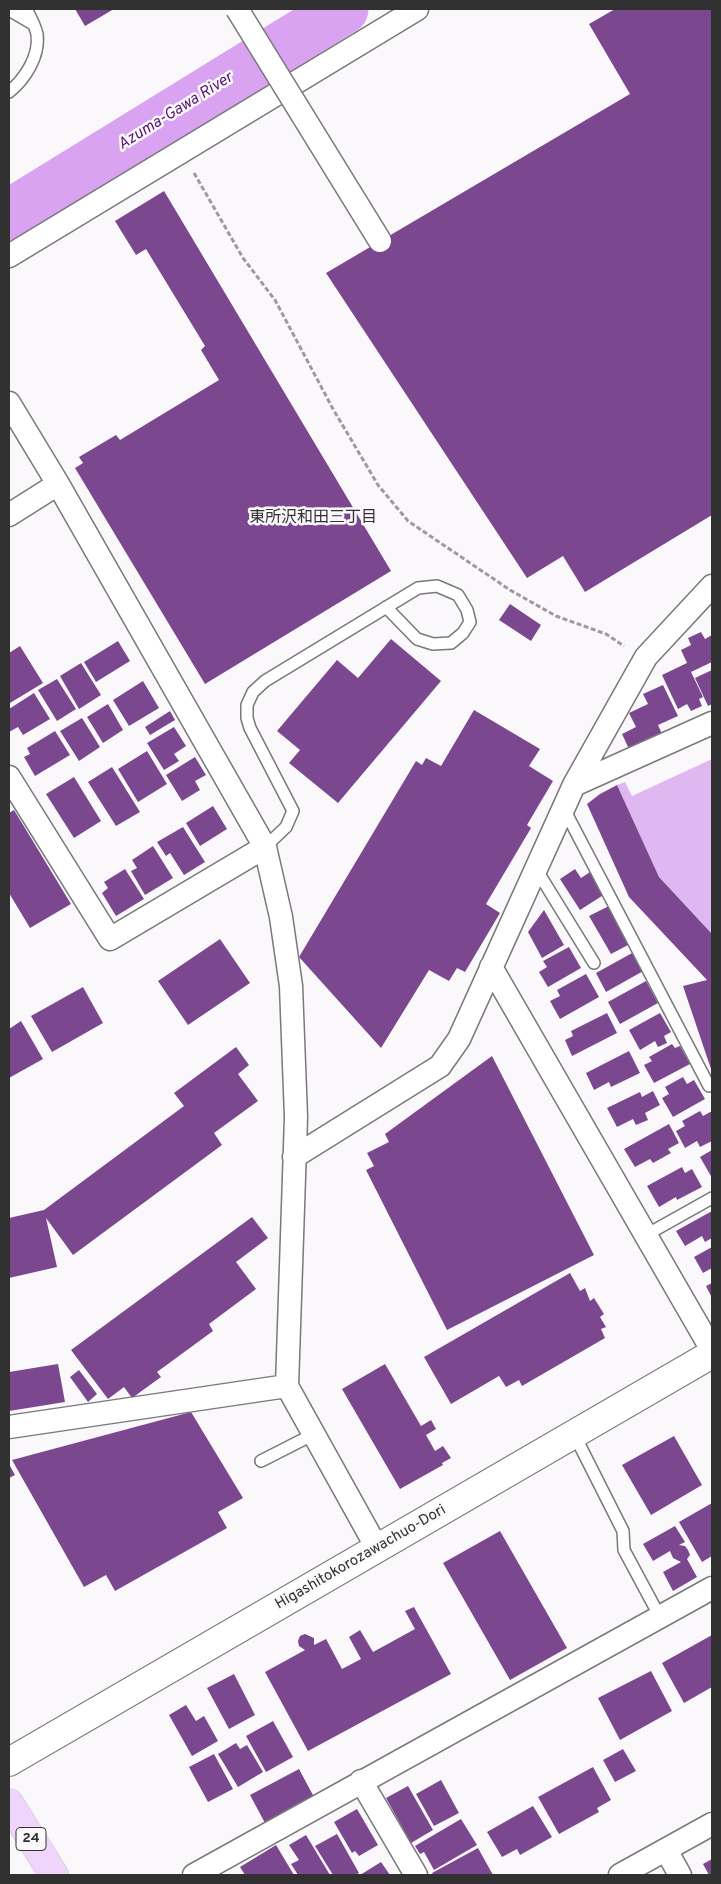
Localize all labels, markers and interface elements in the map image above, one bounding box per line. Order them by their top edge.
water label: Azuma-Gawa River [115,69,237,155]
district label: 東所沢和田三丁目 [249,509,377,529]
street label: Higashitokorozawachuo-Dori [273,1502,449,1614]
road number: 24 [16,1828,46,1850]

